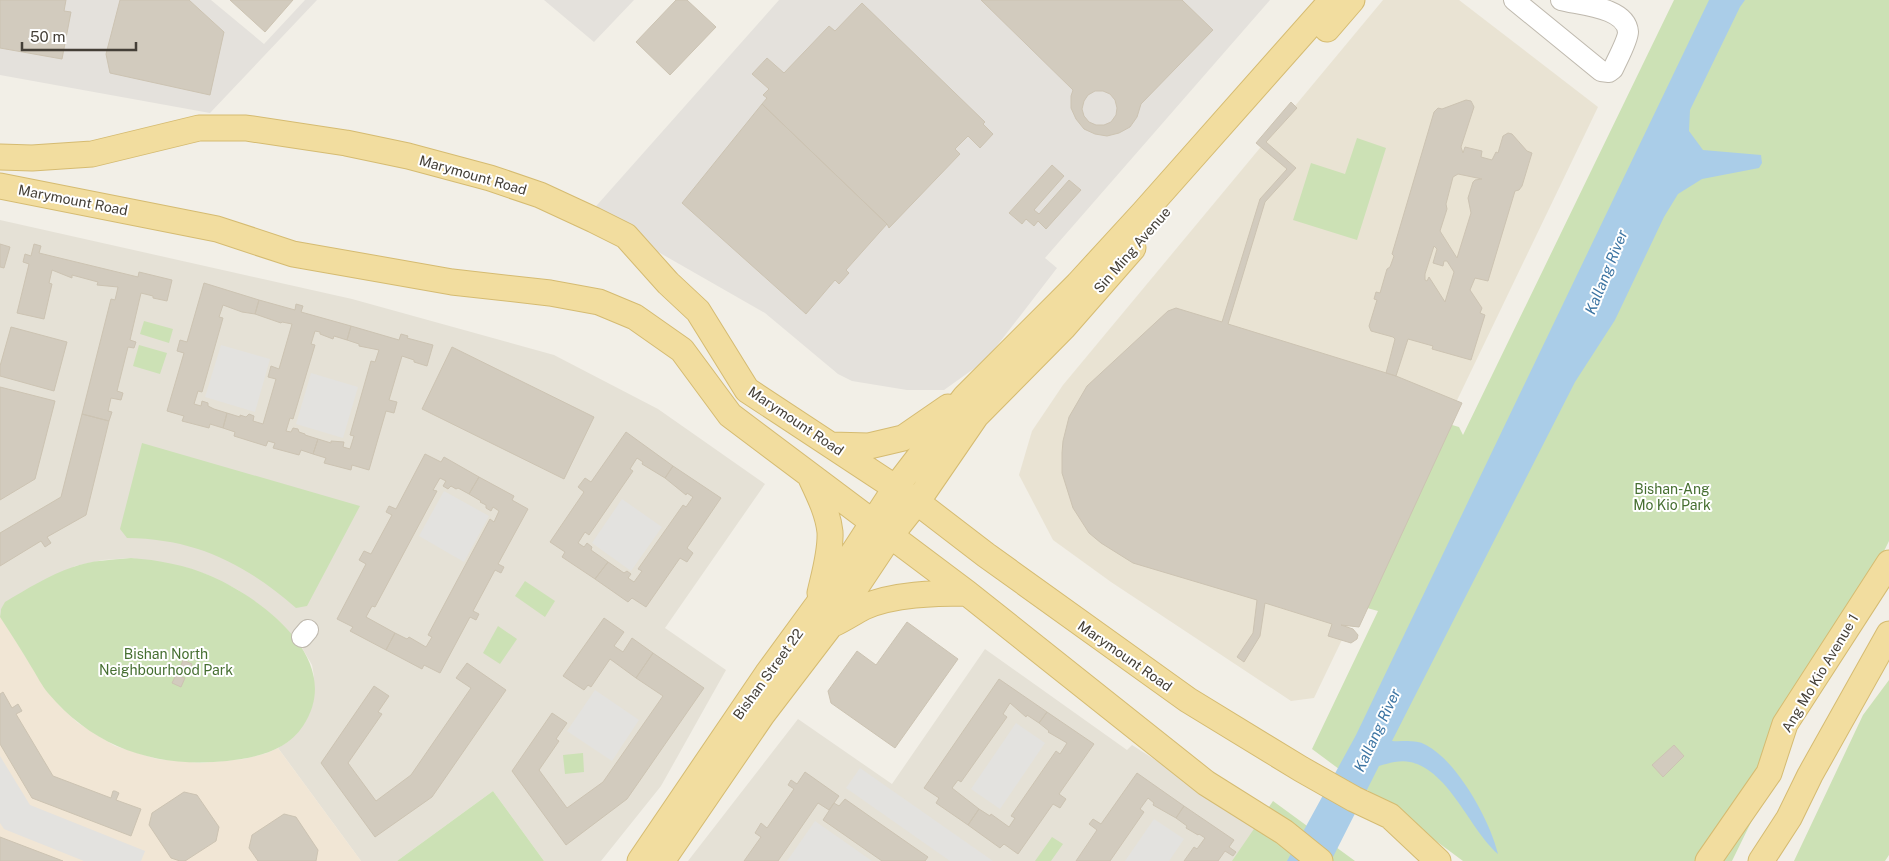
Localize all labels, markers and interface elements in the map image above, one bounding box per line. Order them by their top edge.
scale bar [22,20,136,52]
text: 50 m [30,28,65,45]
street label: Marymount Road [417,152,529,198]
street label: Marymount Road [17,182,129,218]
street label: Sin Ming Avenue [1090,204,1174,296]
water label: Kallang River [1581,227,1631,317]
street label: Marymount Road [745,383,847,459]
park label: Bishan-Ang Mo Kio Park [1633,481,1711,513]
street label: Ang Mo Kio Avenue 1 [1778,611,1862,735]
street label: Marymount Road [1075,618,1175,694]
street label: Bishan Street 22 [730,626,806,722]
park label: Bishan North Neighbourhood Park [99,646,233,678]
water label: Kallang River [1350,686,1404,774]

